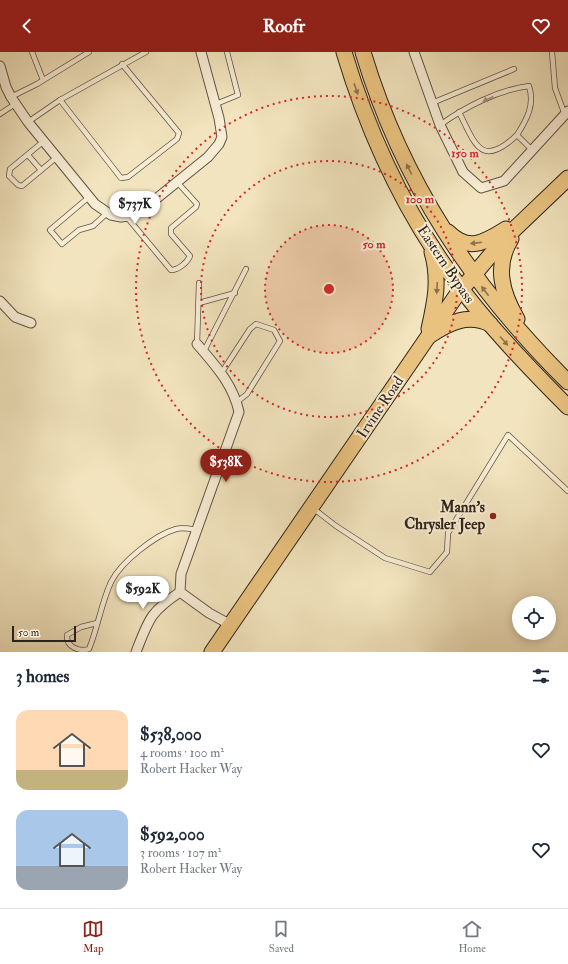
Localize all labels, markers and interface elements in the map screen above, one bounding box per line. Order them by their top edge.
icon: back [16,15,38,37]
text: Roofr [263,15,305,38]
icon: heart [530,15,552,37]
one-way arrow [353,84,359,96]
one-way arrow [482,96,493,102]
text: 150 m [451,146,479,161]
one-way arrow [406,164,412,175]
pin: $737K [107,191,163,225]
text: 100 m [406,192,435,207]
text: $737K [118,196,152,212]
street label: Eastern Bypass [412,222,479,308]
text: 50 m [362,237,386,252]
one-way arrow [470,240,482,246]
centre of rings [322,282,336,296]
one-way arrow [434,282,441,294]
one-way arrow [481,285,490,296]
one-way arrow [499,336,508,345]
street label: Irvine Road [353,372,408,442]
pin: $538K [198,449,254,483]
text: $538K [209,454,243,470]
place label: Mann's Chrysler Jeep [404,498,485,535]
marker: Mann's Chrysler Jeep [488,511,498,521]
pin: $592K [115,576,171,610]
text: $592K [125,581,161,597]
map controls [512,596,556,640]
button: locate [512,596,556,640]
scale bar [12,624,76,643]
text: 50 m [18,626,39,639]
icon: filters [530,665,552,687]
text: 3 homes [16,666,69,687]
text: $538,000 [140,724,202,745]
icon: home [48,726,96,774]
icon: heart [530,739,552,761]
text: 4 rooms · 100 m² [140,745,224,761]
text: Robert Hacker Way [140,761,242,777]
text: $592,000 [140,824,205,845]
icon: home [48,826,96,874]
icon: heart [530,839,552,861]
text: 3 rooms · 107 m² [140,845,221,861]
text: Robert Hacker Way [140,861,242,877]
tab: Map [82,918,104,955]
tab: Saved [269,918,294,955]
tab: Home [458,918,486,955]

